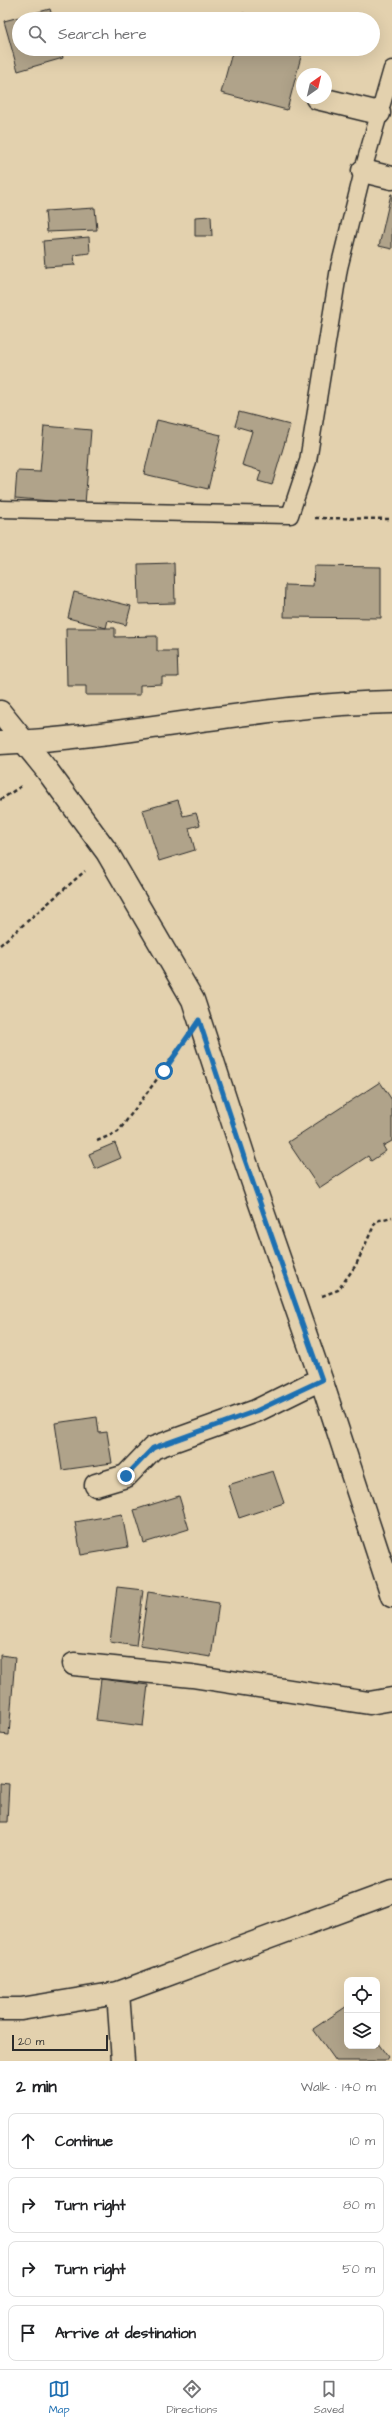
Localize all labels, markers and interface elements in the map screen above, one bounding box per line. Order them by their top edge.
search box [12,12,380,56]
icon: search [26,23,48,45]
text: Search here [58,24,147,45]
north arrow [296,68,332,104]
route start [155,1062,173,1080]
route end [117,1467,135,1485]
map controls [344,1977,380,2049]
button: locate [344,1977,380,2013]
button: layers [344,2013,380,2049]
scale bar [12,2033,108,2052]
text: 20 m [18,2034,44,2049]
text: 2 min [16,2075,57,2099]
text: Walk · 140 m [301,2078,376,2096]
icon: ahead [17,2130,39,2152]
text: Continue [55,2131,113,2152]
text: 10 m [350,2132,375,2150]
icon: right [17,2194,39,2216]
text: Turn right [55,2195,126,2216]
text: 80 m [343,2196,375,2214]
icon: right [17,2258,39,2280]
text: Turn right [55,2259,126,2280]
text: 50 m [342,2260,375,2278]
icon: arrive [17,2322,39,2344]
text: Arrive at destination [55,2323,196,2344]
tab: Map [48,2378,70,2417]
tab: Directions [166,2378,218,2417]
tab: Saved [314,2378,344,2417]

